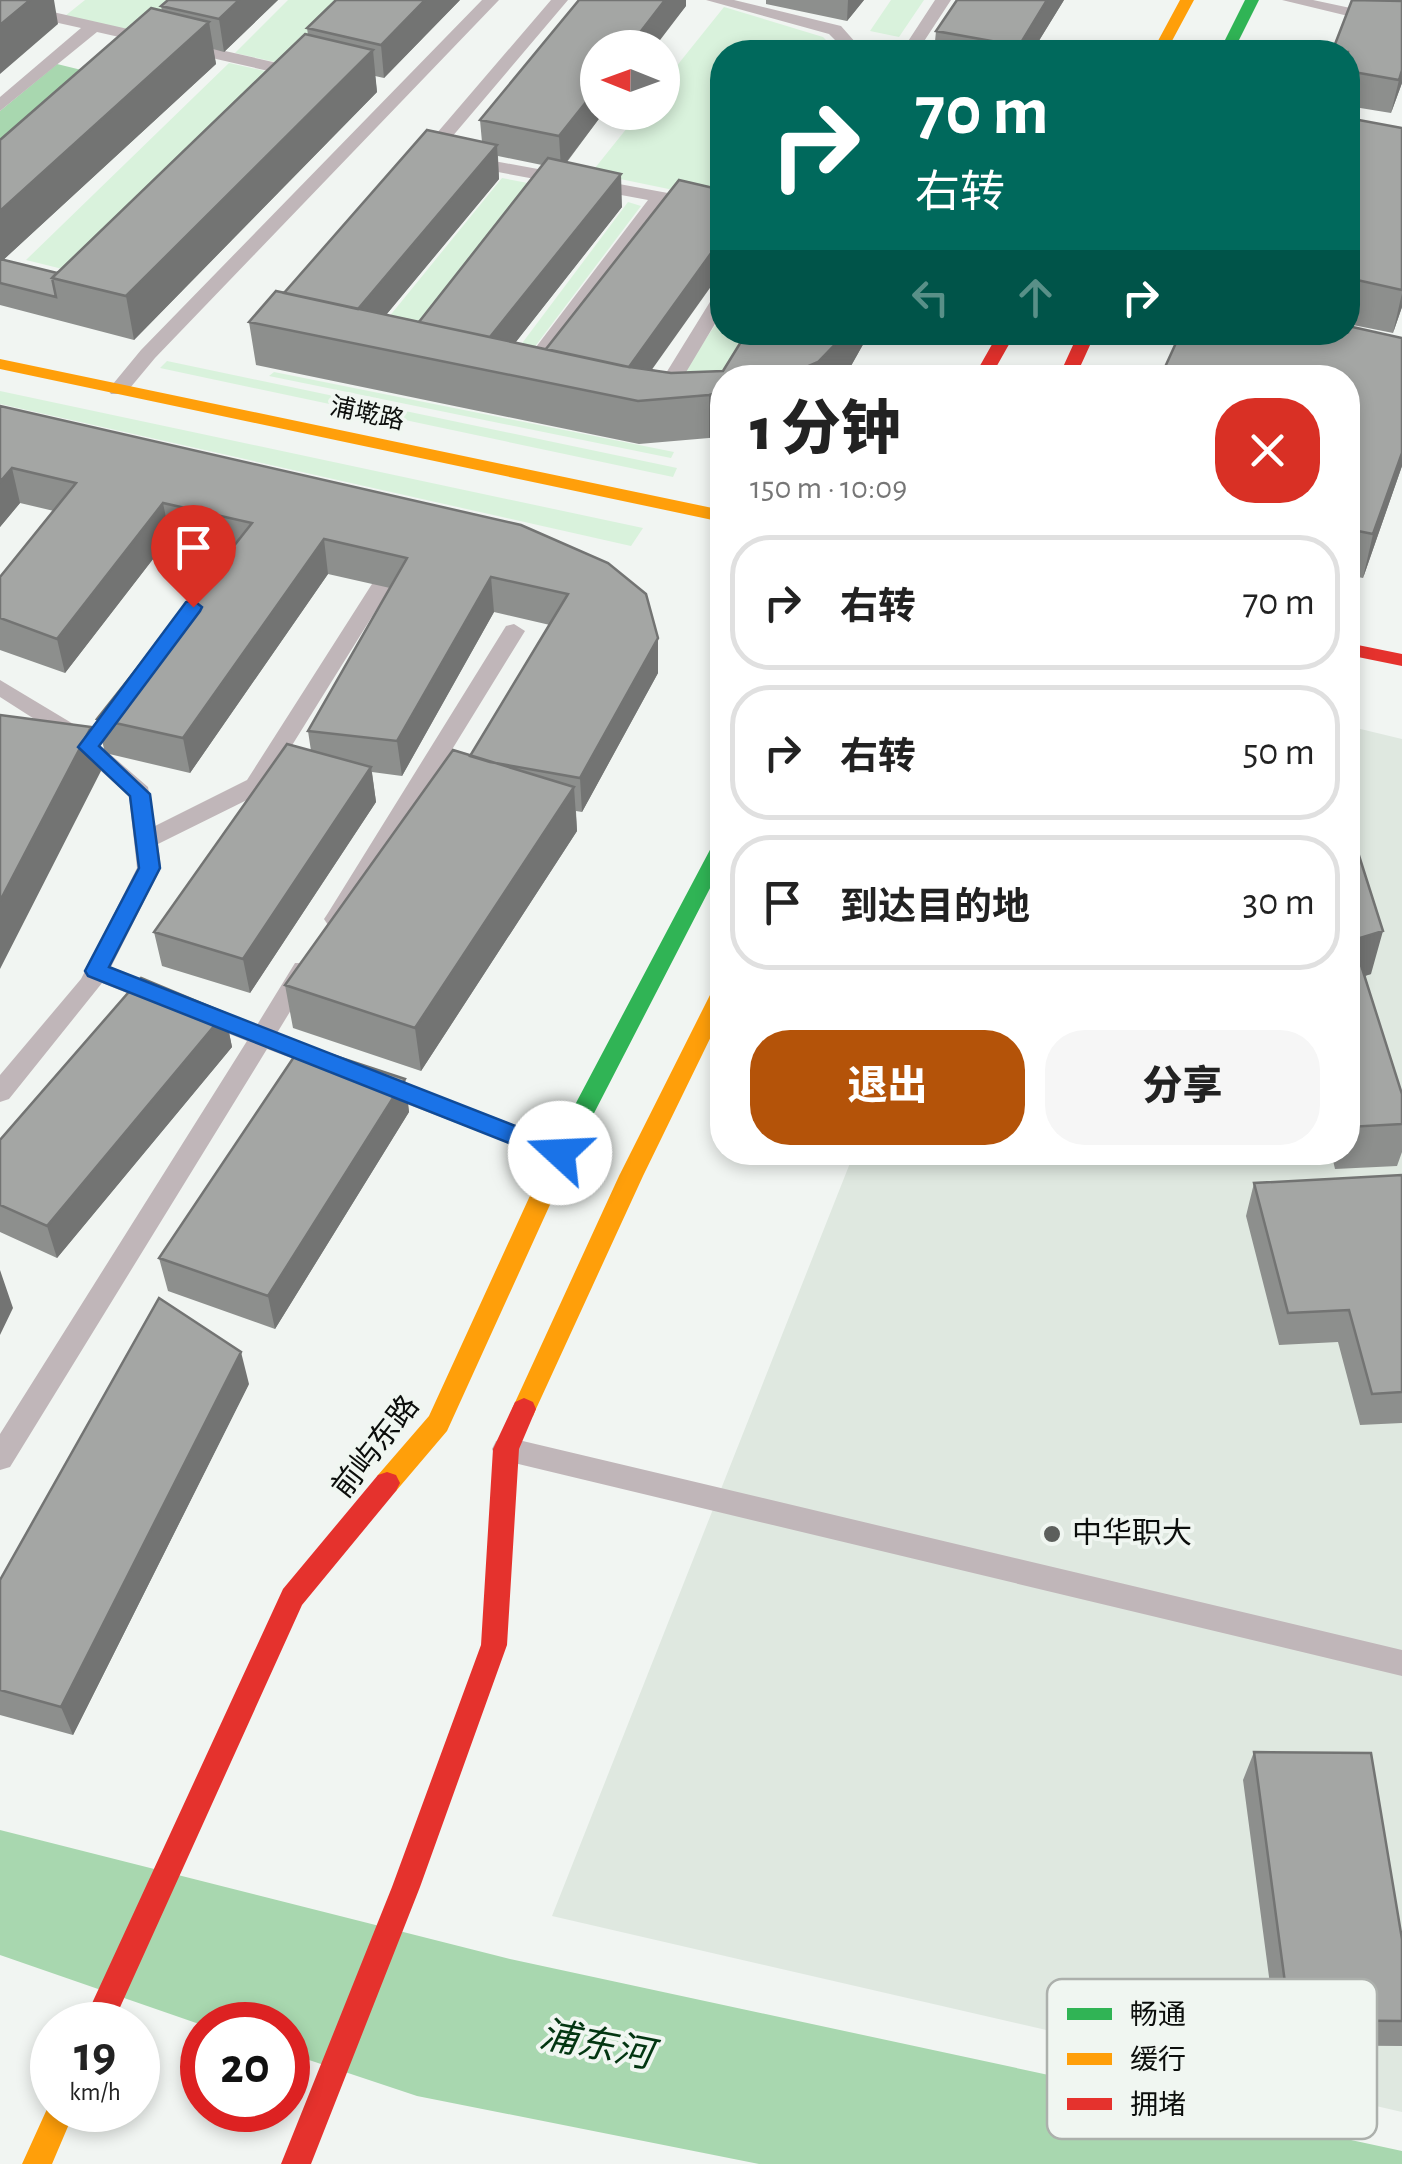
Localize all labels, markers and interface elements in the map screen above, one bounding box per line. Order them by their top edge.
north arrow [580,30,680,130]
map controls [580,30,680,130]
text: 70 m [915,77,1049,147]
icon: right [750,80,880,210]
text: 右转 [915,171,1005,216]
icon: left [903,270,958,325]
icon: ahead [1008,270,1063,325]
icon: right [1113,270,1168,325]
street label: 浦墘路 [328,392,407,434]
button: close [1215,398,1320,503]
text: 1 分钟 [750,401,901,461]
text: 150 m · 10:09 [750,472,907,504]
pin [151,505,236,608]
icon: arrive [166,520,221,575]
icon: right [755,575,810,630]
text: 70 m [1242,584,1315,622]
text: 右转 [840,589,916,627]
icon: right [755,725,810,780]
text: 50 m [1242,734,1315,772]
text: 右转 [840,739,916,777]
icon: arrive [755,875,810,930]
text: 30 m [1243,884,1315,922]
text: 到达目的地 [840,889,1030,927]
button: 退出 [750,1030,1025,1145]
button: 分享 [1045,1030,1320,1145]
position arrow [508,1101,612,1205]
street label: 前屿东路 [326,1389,425,1504]
place label: 中华职大 [1072,1517,1192,1549]
marker: 中华职大 [1041,1523,1063,1545]
legend [1047,1979,1377,2139]
text: 畅通 [1130,2000,1186,2030]
speed limit sign: 20 [180,2002,310,2132]
water label: 浦东河 [536,2014,663,2077]
text: 19 [74,2030,116,2080]
text: 缓行 [1130,2045,1186,2075]
text: km/h [69,2080,121,2105]
text: 拥堵 [1130,2090,1186,2120]

